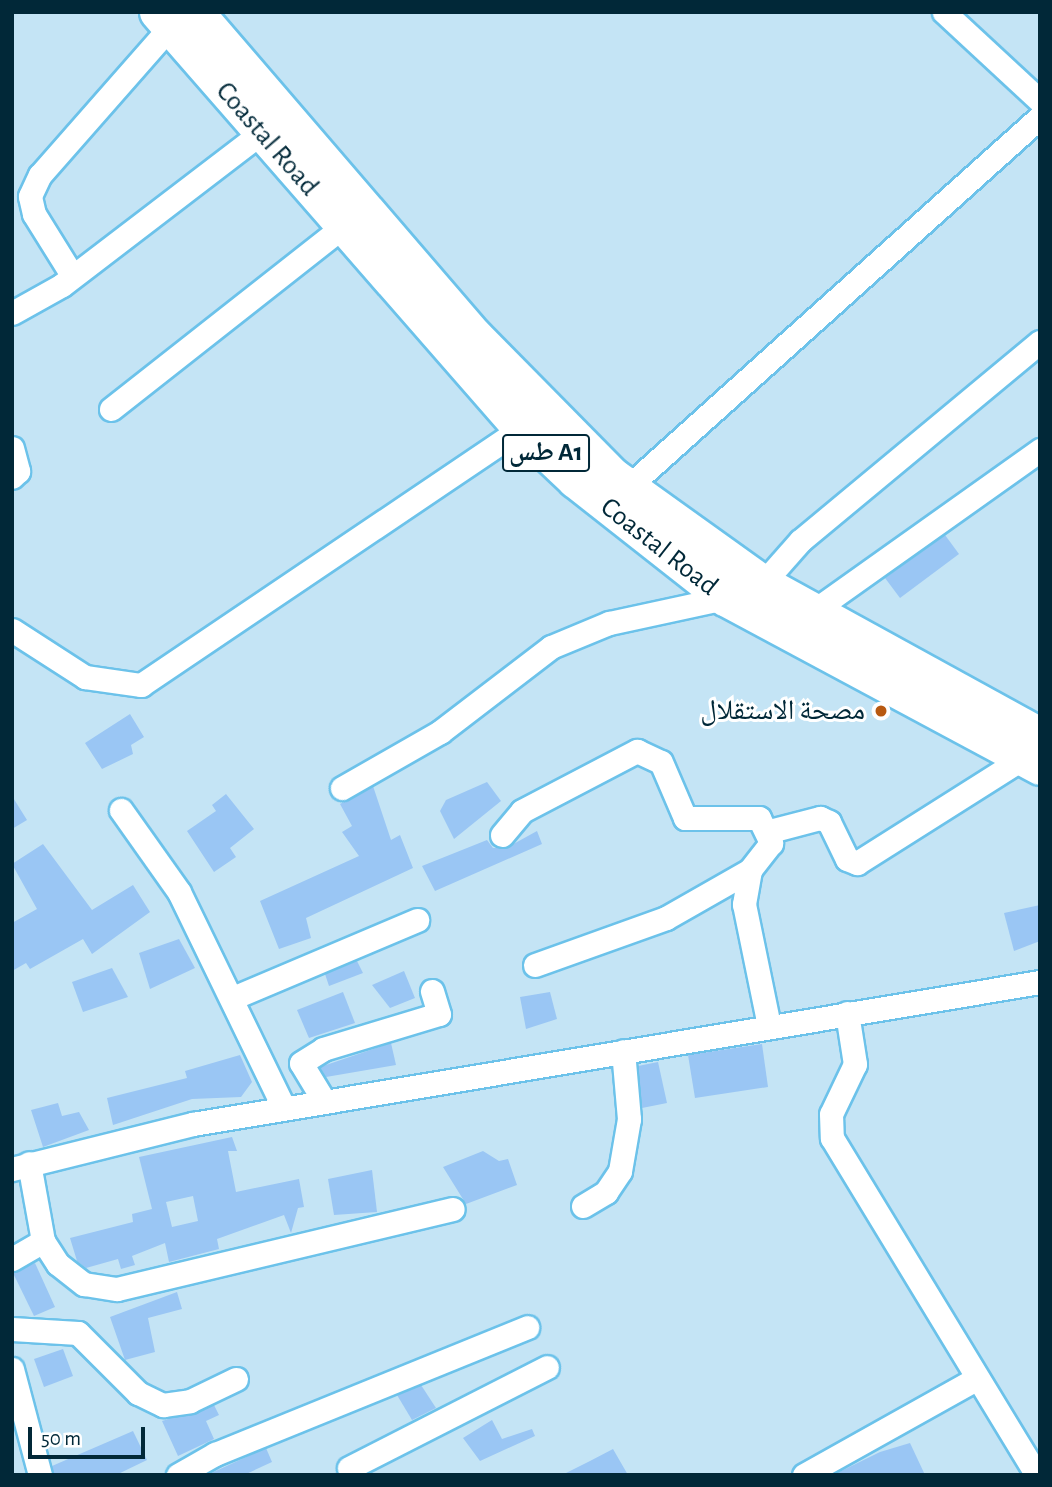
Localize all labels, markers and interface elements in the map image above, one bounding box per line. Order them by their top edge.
street label: Coastal Road [208,75,326,203]
road number: طس A1 [500,430,592,475]
street label: Coastal Road [593,491,725,603]
place label: مصحة الاستقلال [700,694,865,728]
marker: مصحة الاستقلال [871,701,891,721]
scale bar [32,1414,149,1458]
text: 50 m [41,1428,81,1449]

